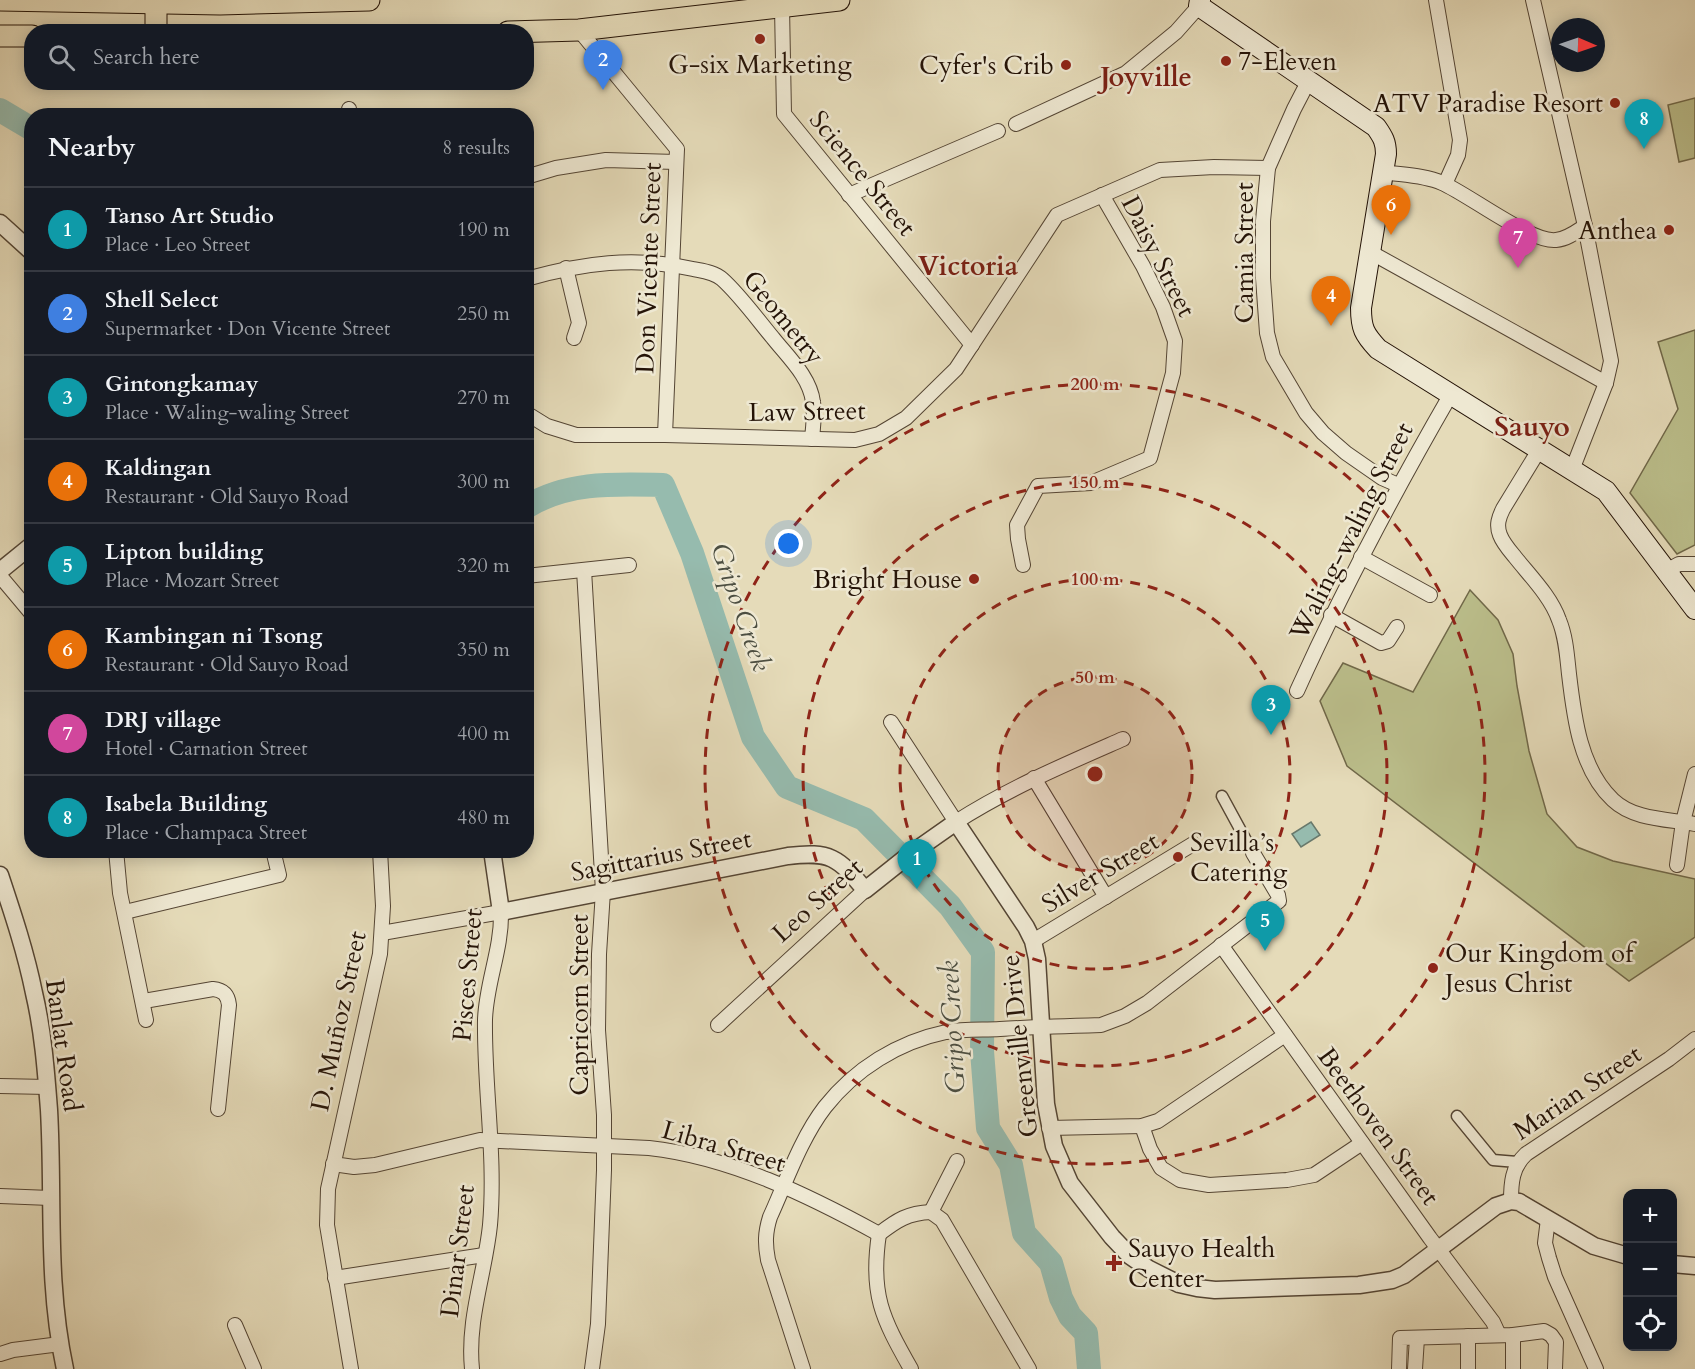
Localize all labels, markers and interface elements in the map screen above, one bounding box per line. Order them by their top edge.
north arrow [1551,18,1605,72]
search box [24,24,534,90]
marker: G-six Marketing [753,32,767,46]
pin: 2 [584,40,622,90]
icon: search [45,41,78,74]
text: Search here [93,42,200,72]
place label: 7-Eleven [1238,44,1337,79]
place label: G-six Marketing [668,47,852,82]
place label: Cyfer's Crib [919,48,1054,83]
marker: 7-Eleven [1219,54,1233,68]
marker: Cyfer's Crib [1059,58,1073,72]
district label: Joyville [1096,59,1192,96]
place label: ATV Paradise Resort [1373,86,1603,121]
marker: ATV Paradise Resort [1608,96,1622,110]
pin: 8 [1624,100,1664,149]
street label: Science Street [801,103,924,243]
text: Nearby [48,130,136,165]
text: 8 results [442,134,510,161]
street label: Don Vicente Street [627,162,670,374]
street label: Camia Street [1227,182,1262,324]
pin: 6 [1372,186,1410,235]
street label: Daisy Street [1113,190,1204,323]
text: Tanso Art Studio [105,201,274,231]
place label: Anthea [1578,213,1657,248]
text: 1 [62,216,73,243]
text: 190 m [457,216,510,243]
pin: 7 [1498,218,1538,268]
marker: Anthea [1662,223,1676,237]
text: Place · Leo Street [105,231,250,258]
district label: Victoria [918,248,1019,285]
street label: Geometry [735,263,833,372]
pin: 4 [1312,276,1350,326]
text: Shell Select [105,285,218,315]
text: 2 [62,300,73,327]
text: 250 m [457,300,510,327]
text: Supermarket · Don Vicente Street [105,315,390,342]
text: Gintongkamay [105,369,258,399]
text: 200 m [1070,372,1120,397]
text: 3 [62,384,73,411]
text: 270 m [457,384,510,411]
street label: Law Street [748,393,866,430]
text: Place · Waling-waling Street [105,399,349,426]
district label: Sauyo [1494,408,1570,446]
street label: Waling-waling Street [1281,416,1421,647]
text: Kaldingan [105,453,211,483]
text: 4 [62,468,73,495]
text: 300 m [457,468,510,495]
text: 150 m [1070,470,1120,495]
text: Restaurant · Old Sauyo Road [105,483,349,510]
your location [774,529,803,558]
text: Lipton building [105,537,263,567]
water label: Gripo Creek [701,538,780,677]
text: 5 [62,552,73,579]
text: 320 m [457,552,510,579]
place label: Bright House [813,562,962,597]
text: Place · Mozart Street [105,567,279,594]
text: 100 m [1070,567,1120,592]
marker: Bright House [967,572,981,586]
text: Kambingan ni Tsong [105,621,322,651]
text: 6 [62,636,73,663]
text: 350 m [457,636,510,663]
text: Restaurant · Old Sauyo Road [105,651,349,678]
text: 50 m [1075,665,1115,690]
pin: 3 [1252,686,1290,735]
text: DRJ village [105,705,221,735]
text: 7 [62,720,73,747]
text: 400 m [457,720,510,747]
text: Hotel · Carnation Street [105,735,308,762]
centre of rings [1085,764,1105,784]
text: Isabela Building [105,789,267,819]
text: 8 [62,804,73,831]
text: 480 m [457,804,510,831]
text: Place · Champaca Street [105,819,307,846]
street label: Sagittarius Street [568,821,754,890]
street label: Silver Street [1035,824,1165,921]
place label: Sevilla’s Catering [1190,825,1288,890]
pin: 1 [898,840,936,889]
street label: Leo Street [764,850,870,951]
marker: Sevilla’s Catering [1171,850,1185,864]
pin: 5 [1246,902,1284,951]
street label: Pisces Street [444,907,491,1043]
street label: Capricorn Street [562,914,597,1096]
street label: D. Muñoz Street [302,928,375,1114]
place label: Our Kingdom of Jesus Christ [1441,936,1637,1001]
street label: Greenville Drive [992,953,1047,1139]
water label: Gripo Creek [931,959,974,1094]
marker: Our Kingdom of Jesus Christ [1426,961,1440,975]
street label: Banlat Road [37,976,90,1114]
street label: Marian Street [1506,1037,1648,1148]
street label: Beethoven Street [1309,1040,1448,1212]
street label: Libra Street [658,1112,790,1181]
street label: Dinar Street [432,1183,483,1319]
map controls [1623,1189,1677,1351]
button: + [1623,1189,1677,1243]
place label: Sauyo Health Center [1128,1231,1275,1296]
button: − [1623,1243,1677,1297]
marker: Sauyo Health Center [1105,1254,1123,1272]
button: locate [1623,1297,1677,1351]

